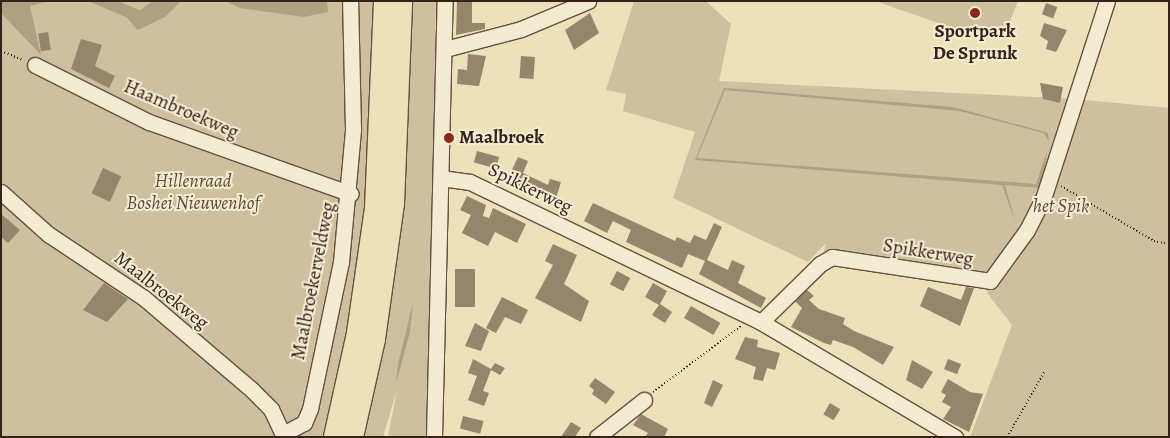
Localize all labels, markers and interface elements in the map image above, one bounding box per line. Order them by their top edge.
marker: Sportpark De Sprunk [969,7,981,19]
place label: Sportpark De Sprunk [933,21,1017,65]
street label: Haambroekweg [120,76,242,144]
place label: Maalbroek [459,127,544,149]
marker: Maalbroek [443,132,455,144]
street label: Spikkerweg [484,159,576,219]
park label: Hillenraad Boshei Nieuwenhof [127,171,259,215]
park label: het Spik [1033,196,1089,218]
street label: Maalbroekerveldweg [287,200,341,362]
street label: Spikkerweg [881,235,975,271]
street label: Maalbroekweg [109,247,213,335]

